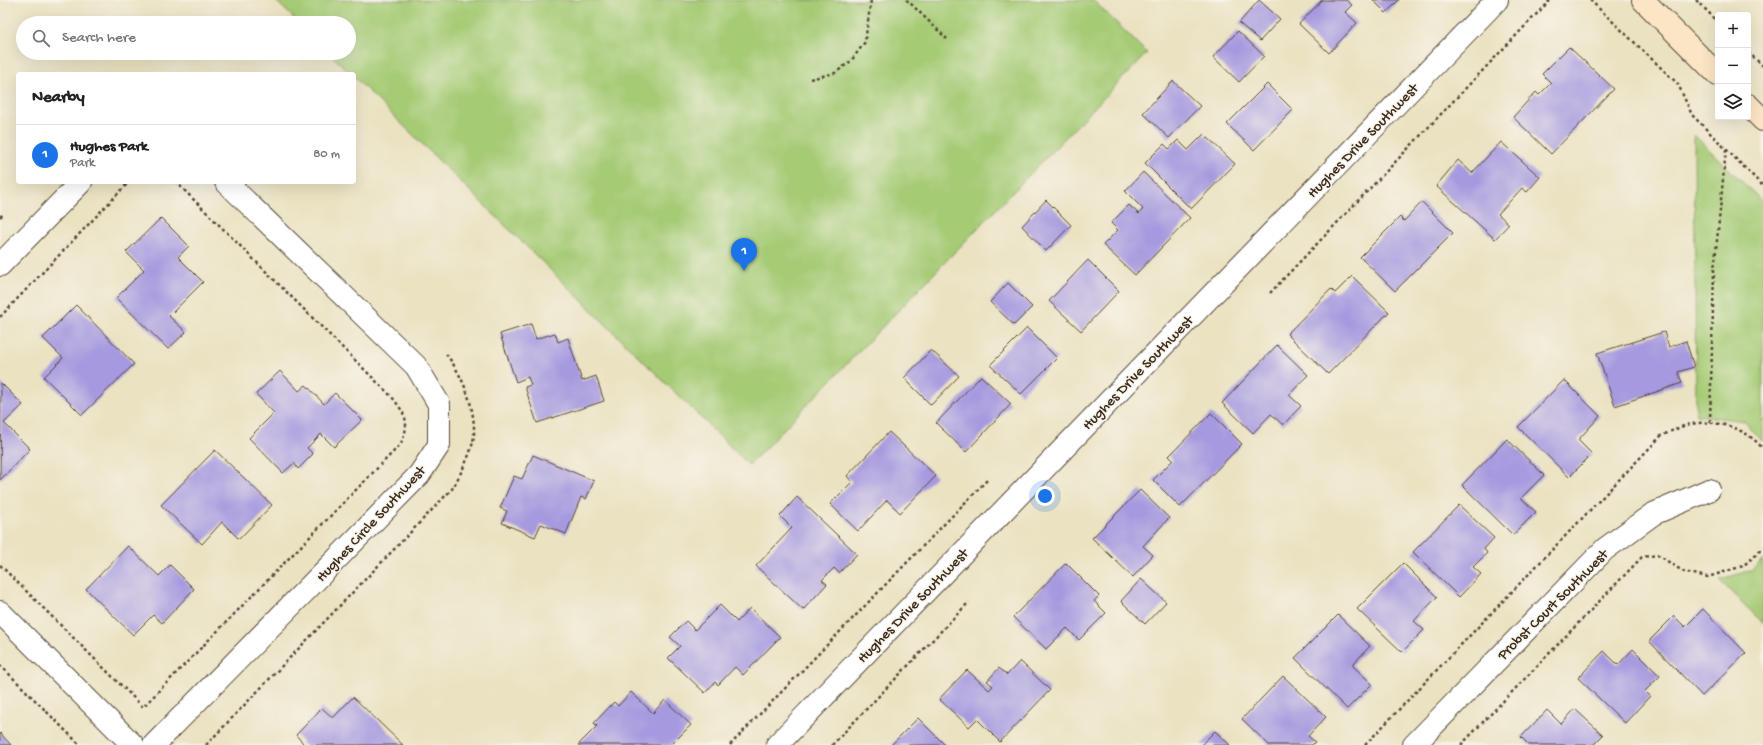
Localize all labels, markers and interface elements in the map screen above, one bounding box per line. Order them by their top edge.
map controls [1715,12,1751,120]
button: + [1715,12,1751,48]
search box [16,16,356,60]
icon: search [30,27,52,49]
text: Search here [62,29,136,47]
button: − [1715,48,1751,84]
street label: Hughes Drive Southwest [1304,79,1424,202]
button: layers [1715,84,1751,120]
text: Nearby [32,88,85,108]
text: Hughes Park [70,138,148,156]
text: 1 [42,147,48,162]
text: 80 m [313,147,340,162]
text: Park [70,156,95,171]
pin: 1 [731,238,757,271]
street label: Hughes Drive Southwest [1079,311,1199,434]
street label: Hughes Circle Southwest [313,461,431,586]
your location [1035,486,1055,506]
street label: Hughes Drive Southwest [854,544,974,667]
street label: Probst Court Southwest [1494,545,1614,665]

